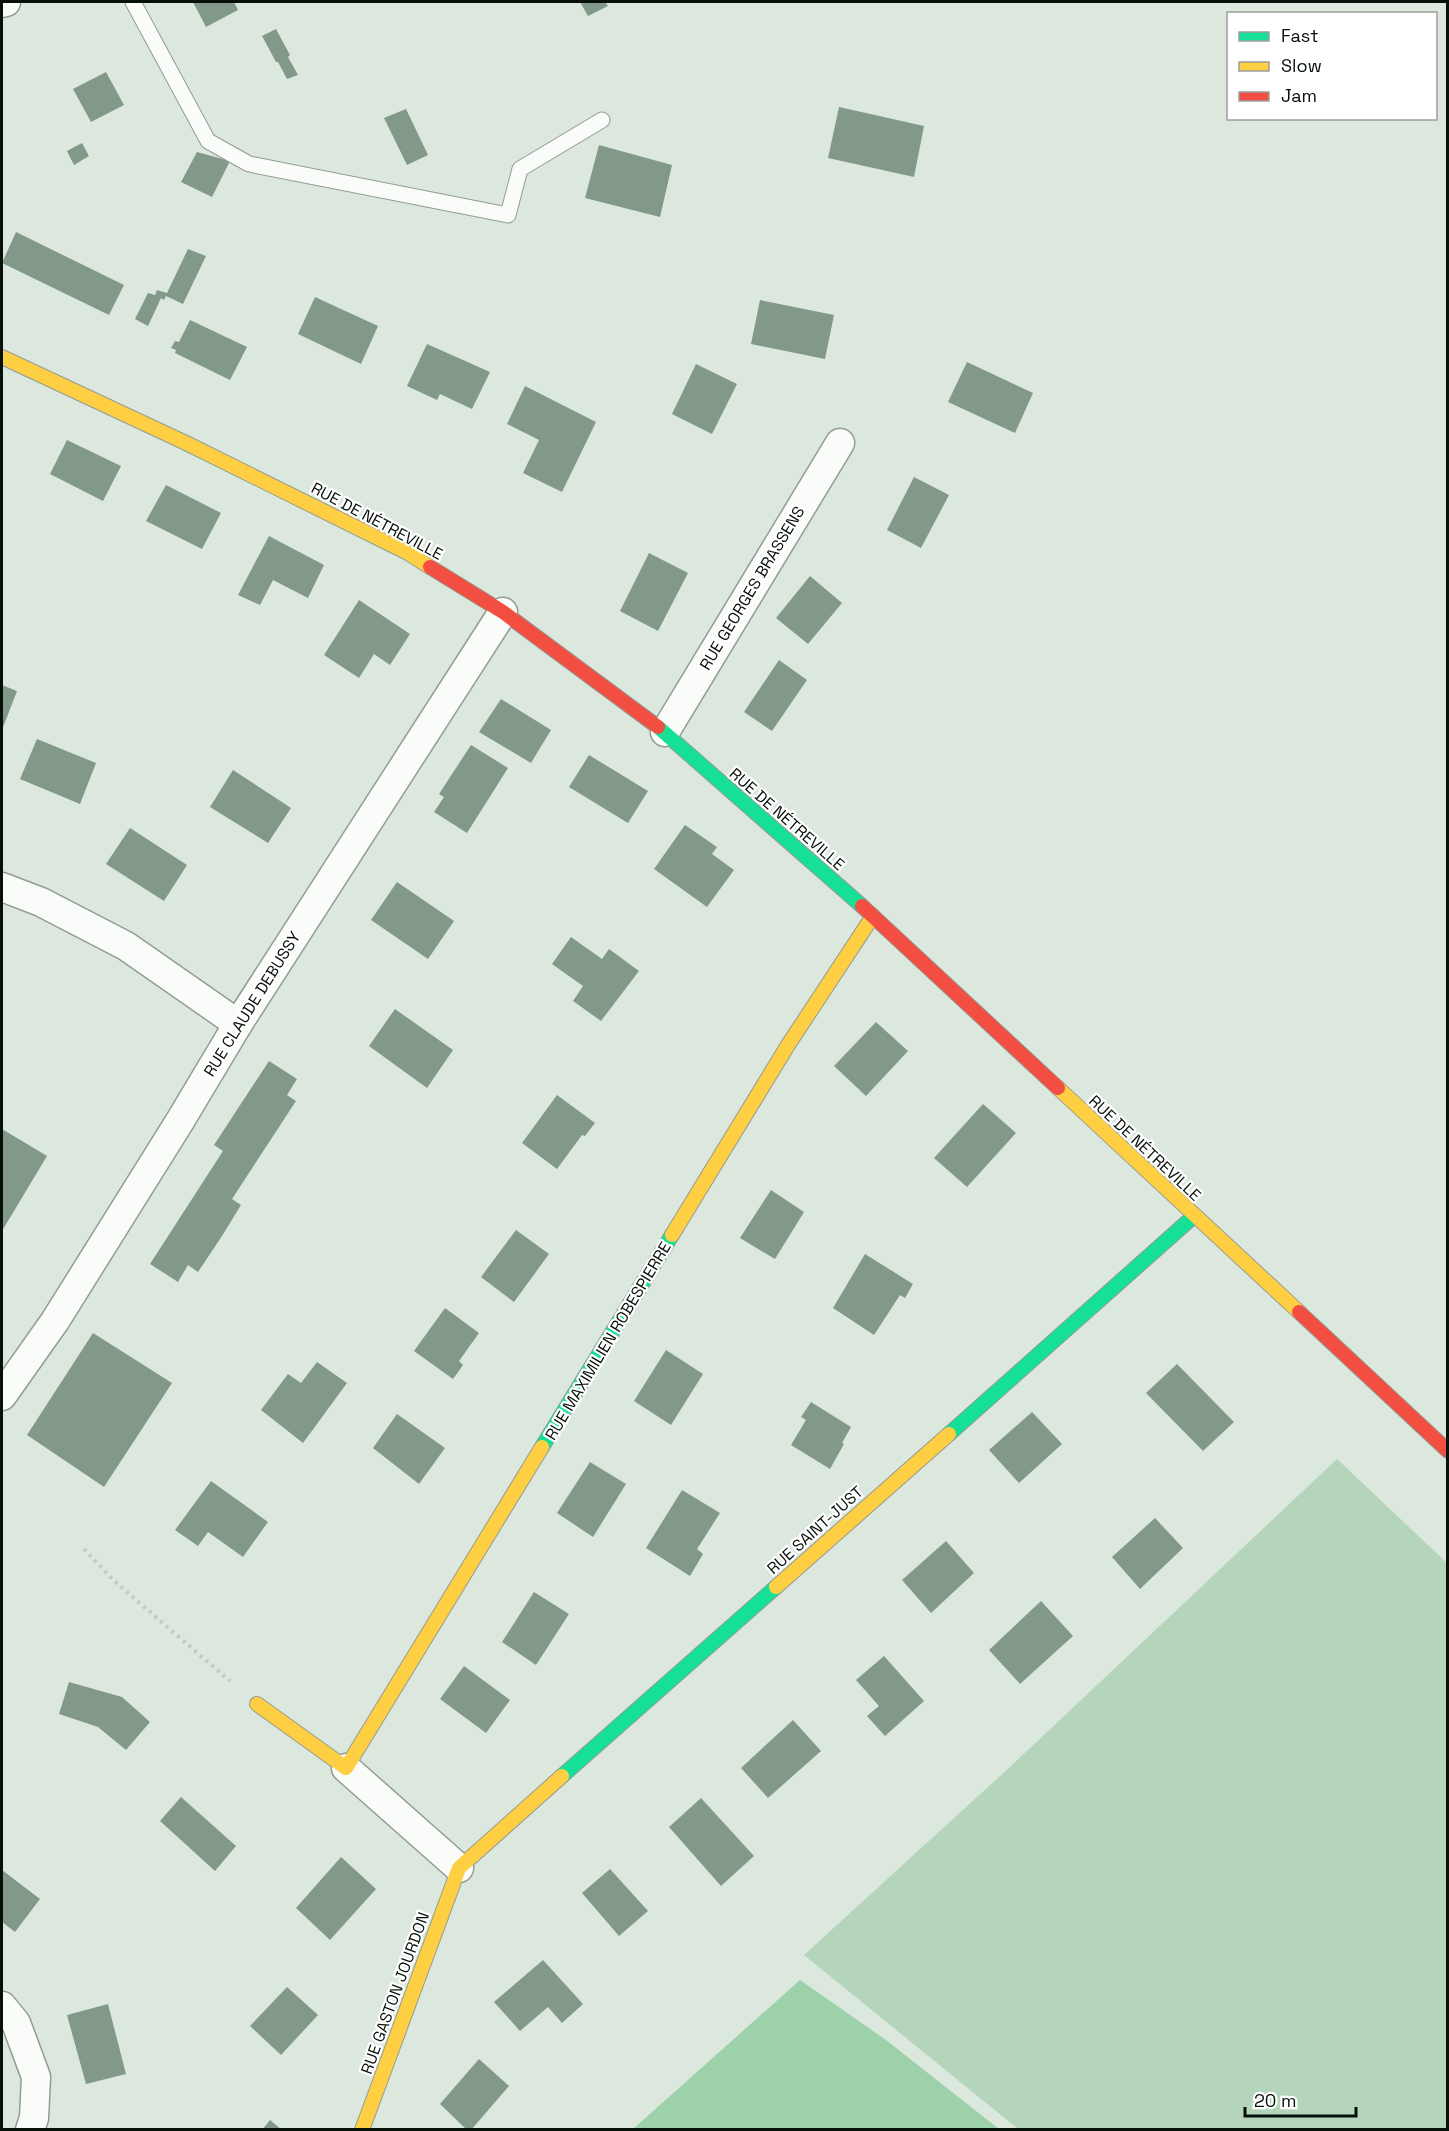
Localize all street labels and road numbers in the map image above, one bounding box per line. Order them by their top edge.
street label: RUE DE NÉTREVILLE [308,477,446,565]
street label: RUE GEORGES BRASSENS [695,502,809,674]
street label: RUE DE NÉTREVILLE [725,763,849,875]
street label: RUE CLAUDE DEBUSSY [199,927,305,1080]
street label: RUE DE NÉTREVILLE [1084,1091,1206,1205]
street label: RUE MAXIMILIEN ROBESPIERRE [540,1238,676,1444]
street label: RUE SAINT-JUST [762,1481,868,1579]
street label: RUE GASTON JOURDON [356,1909,434,2077]

